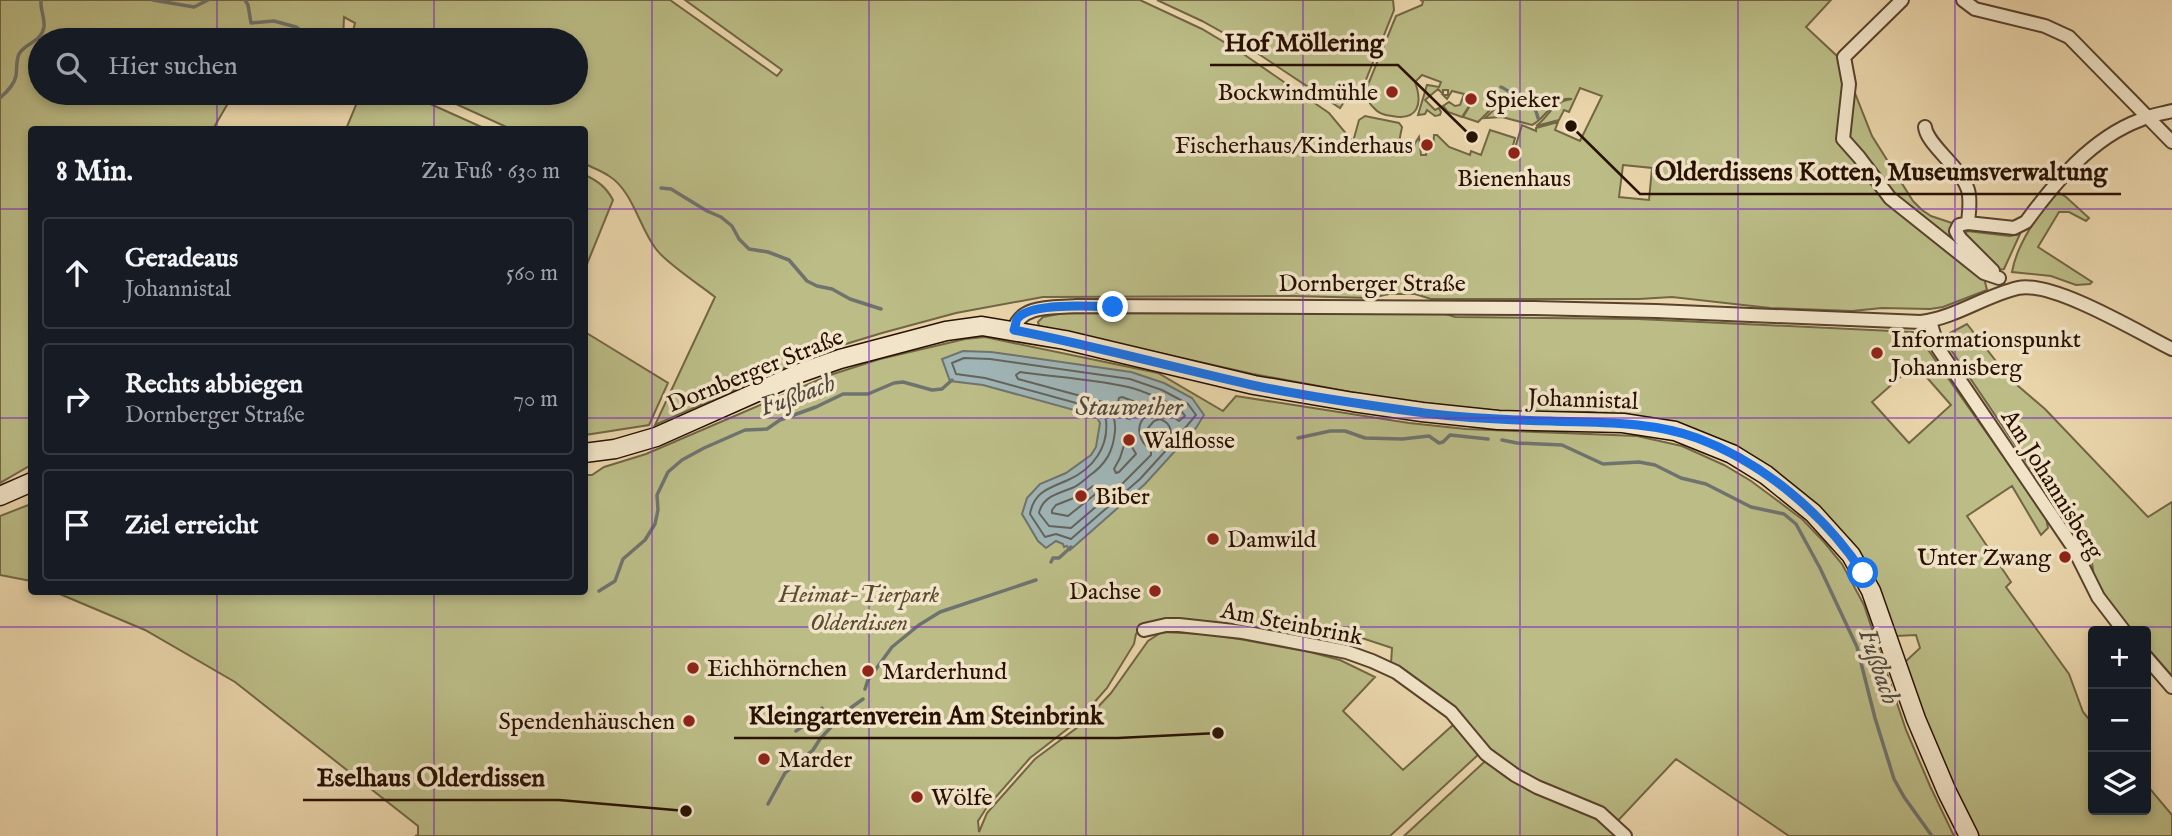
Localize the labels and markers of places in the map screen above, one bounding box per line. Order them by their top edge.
callout: Hof Möllering [1210,18,1398,65]
place label: Bockwindmühle [1217,78,1378,109]
marker: Bockwindmühle [1384,84,1400,100]
place label: Spieker [1485,85,1560,116]
marker: Spieker [1463,91,1479,107]
place label: Fischerhaus/Kinderhaus [1175,131,1413,162]
marker: Fischerhaus/Kinderhaus [1419,137,1435,153]
marker: Bienenhaus [1506,145,1522,161]
callout: Olderdissens Kotten, Museumsverwaltung [1640,147,2121,194]
place label: Bienenhaus [1457,164,1571,195]
place label: Informationspunkt Johannisberg [1888,325,2081,384]
marker: Informationspunkt Johannisberg [1869,345,1885,361]
place label: Walflosse [1143,426,1235,457]
marker: Walflosse [1121,432,1137,448]
place label: Biber [1095,482,1150,513]
marker: Biber [1073,488,1089,504]
place label: Damwild [1227,525,1317,556]
marker: Damwild [1205,531,1221,547]
place label: Unter Zwang [1917,543,2052,574]
marker: Unter Zwang [2057,549,2073,565]
place label: Dachse [1069,577,1141,608]
marker: Dachse [1147,583,1163,599]
place label: Eichhörnchen [707,654,847,685]
place label: Marderhund [882,657,1007,688]
marker: Eichhörnchen [685,660,701,676]
marker: Marderhund [860,663,876,679]
callout: Kleingartenverein Am Steinbrink [734,691,1118,738]
place label: Spendenhäuschen [498,707,675,738]
marker: Spendenhäuschen [681,713,697,729]
place label: Marder [778,745,853,776]
marker: Marder [756,751,772,767]
callout: Eselhaus Olderdissen [303,753,559,800]
place label: Wölfe [931,783,993,814]
marker: Wölfe [909,789,925,805]

